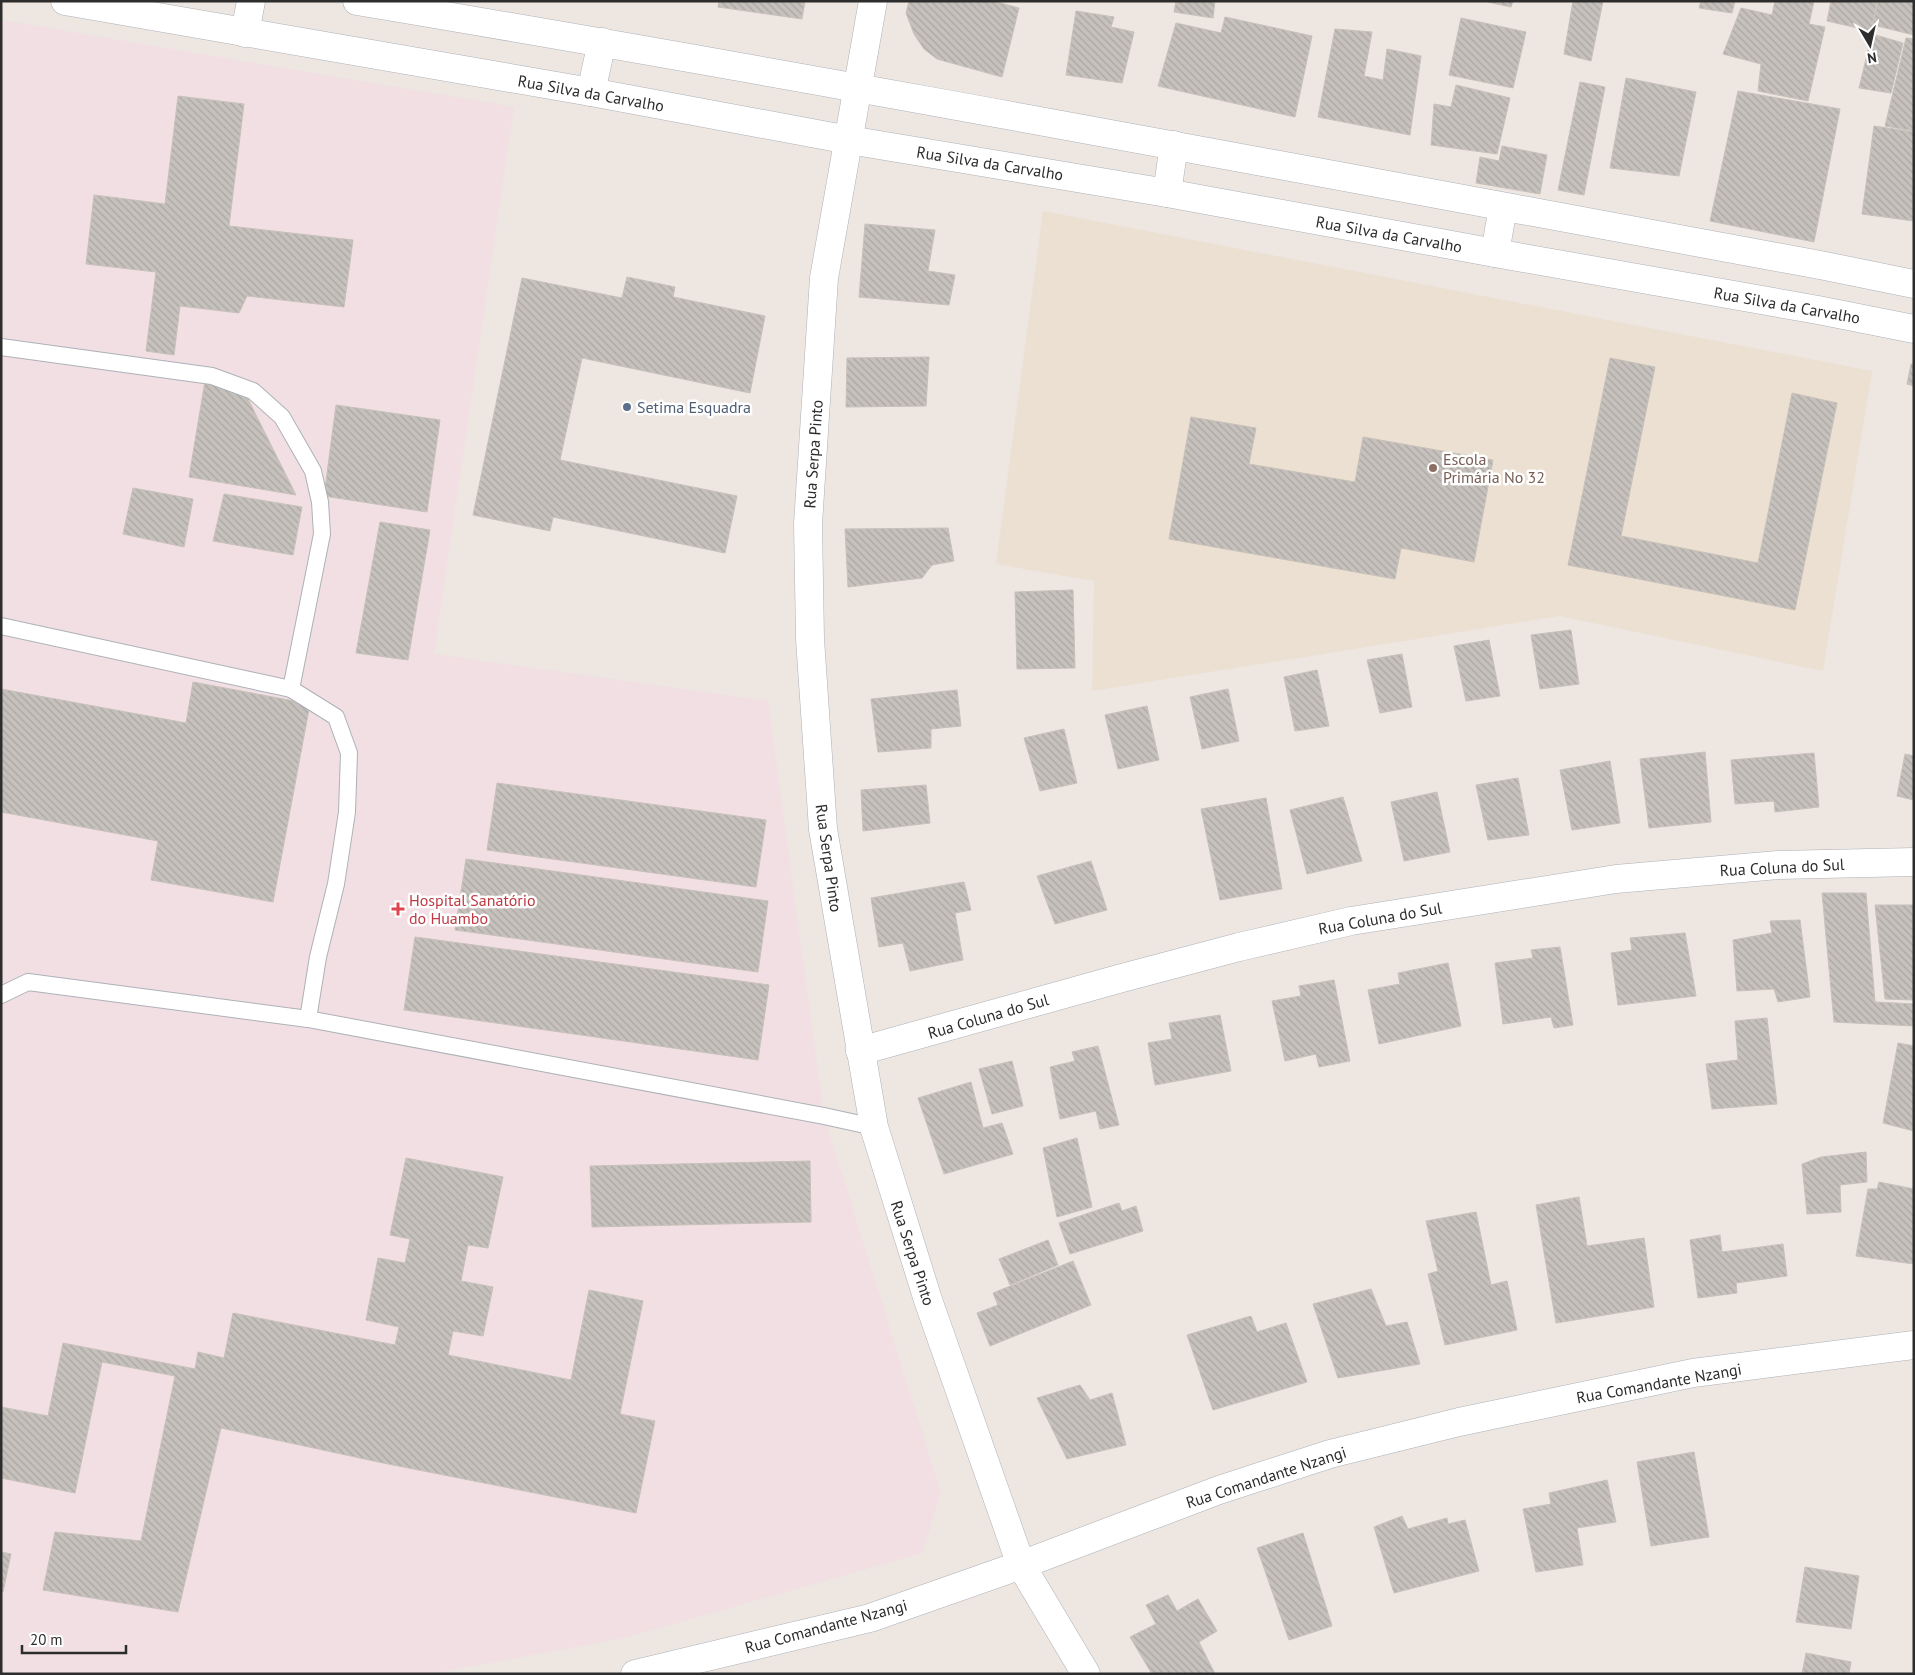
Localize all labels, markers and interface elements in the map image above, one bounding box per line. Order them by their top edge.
north arrow [1845,20,1895,70]
text: N [1866,48,1878,67]
street label: Rua Silva da Carvalho [516,70,666,116]
street label: Rua Silva da Carvalho [915,142,1065,184]
street label: Rua Silva da Carvalho [1314,211,1464,257]
street label: Rua Silva da Carvalho [1712,282,1862,328]
place label: Setima Esquadra [637,397,751,417]
street label: Rua Serpa Pinto [799,399,827,509]
marker: Setima Esquadra [621,401,633,413]
place label: Escola Primária No 32 [1443,449,1545,487]
marker: Escola Primária No 32 [1427,462,1439,474]
street label: Rua Serpa Pinto [812,803,846,913]
street label: Rua Coluna do Sul [1719,854,1845,880]
place label: Hospital Sanatório do Huambo [409,890,536,928]
street label: Rua Coluna do Sul [1317,897,1444,939]
marker: Hospital Sanatório do Huambo [391,902,405,916]
street label: Rua Coluna do Sul [925,989,1051,1043]
street label: Rua Serpa Pinto [887,1198,939,1308]
street label: Rua Comandante Nzangi [1575,1359,1743,1407]
street label: Rua Comandante Nzangi [1183,1442,1349,1512]
street label: Rua Comandante Nzangi [743,1595,909,1657]
scale bar [22,1622,126,1654]
text: 20 m [30,1630,63,1649]

